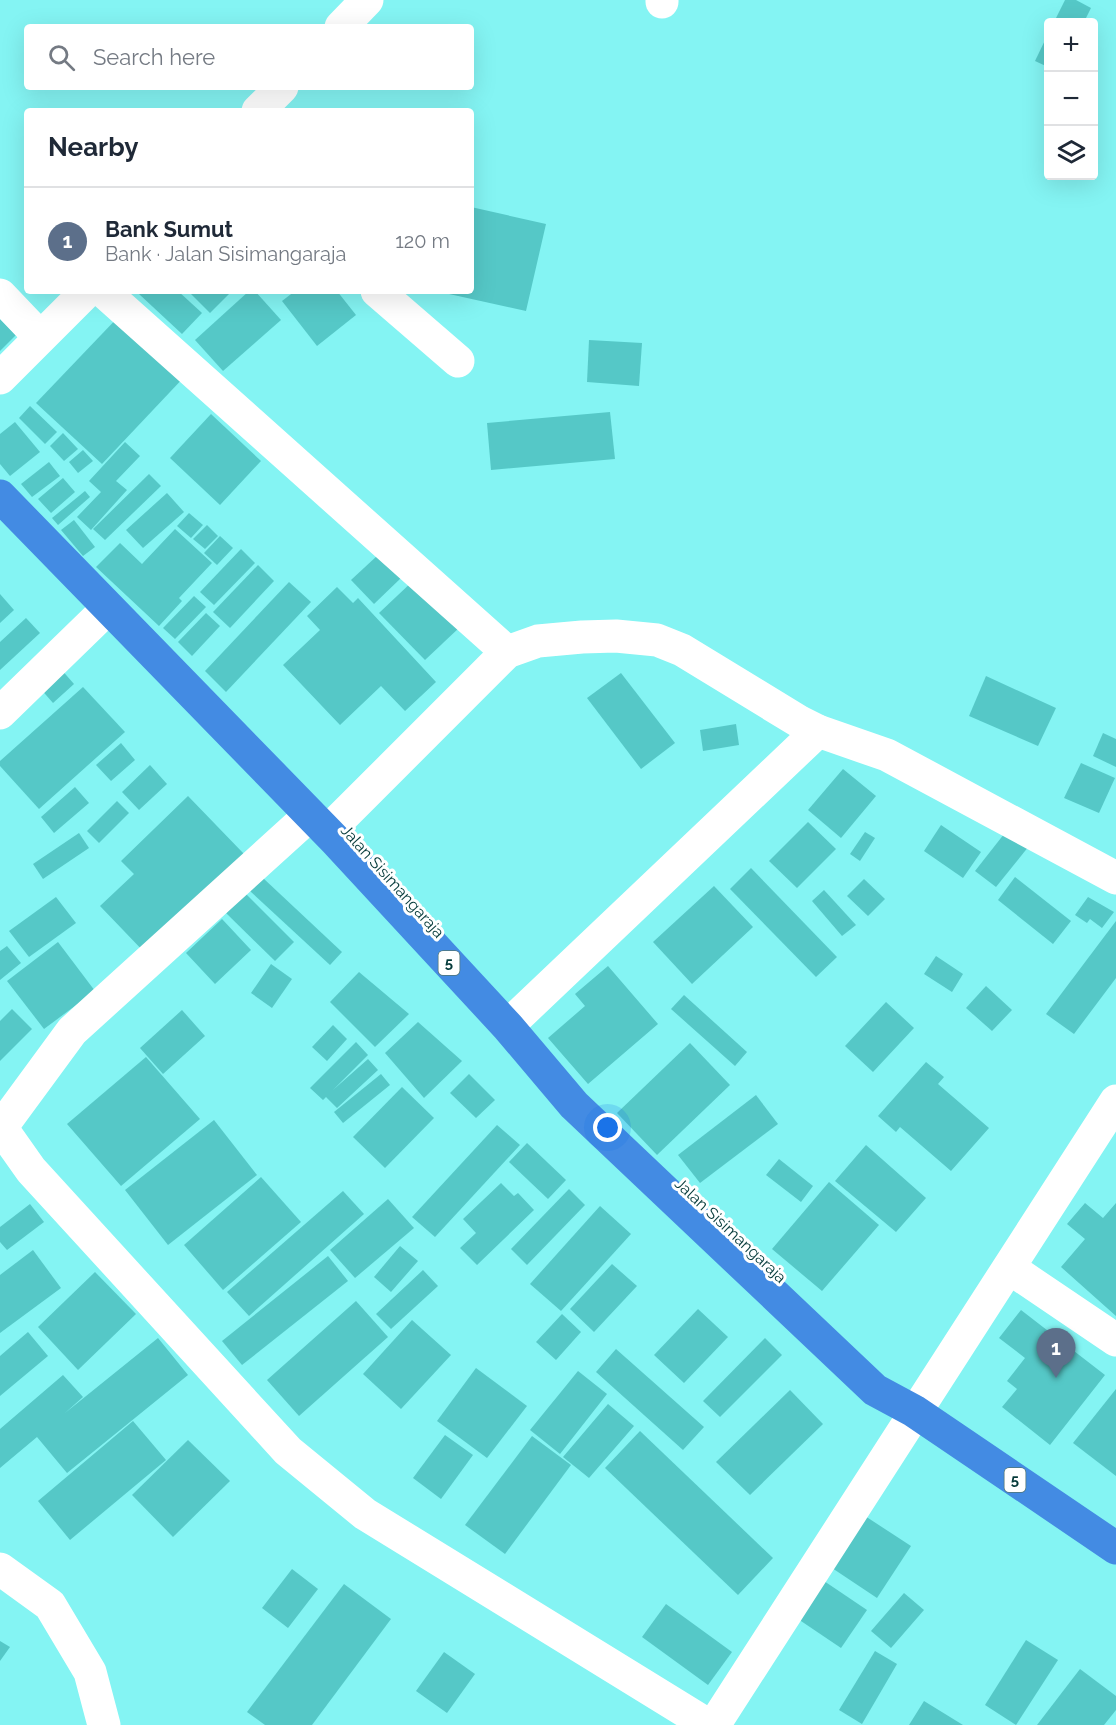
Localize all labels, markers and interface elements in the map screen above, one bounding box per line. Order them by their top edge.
map controls [1044,18,1098,180]
button: + [1044,18,1098,72]
search box [24,24,474,90]
icon: search [45,41,78,74]
text: Search here [93,44,215,70]
button: − [1044,72,1098,126]
button: layers [1044,126,1098,180]
text: Nearby [48,132,138,162]
text: Bank Sumut [105,216,233,242]
text: 1 [63,229,72,253]
text: 120 m [395,229,450,253]
text: Bank · Jalan Sisimangaraja [105,242,346,266]
street label: Jalan Sisimangaraja [337,821,448,942]
road number: 5 [438,951,460,975]
your location [593,1113,622,1142]
street label: Jalan Sisimangaraja [671,1174,790,1287]
pin: 1 [1036,1328,1076,1378]
road number: 5 [1004,1468,1026,1492]

